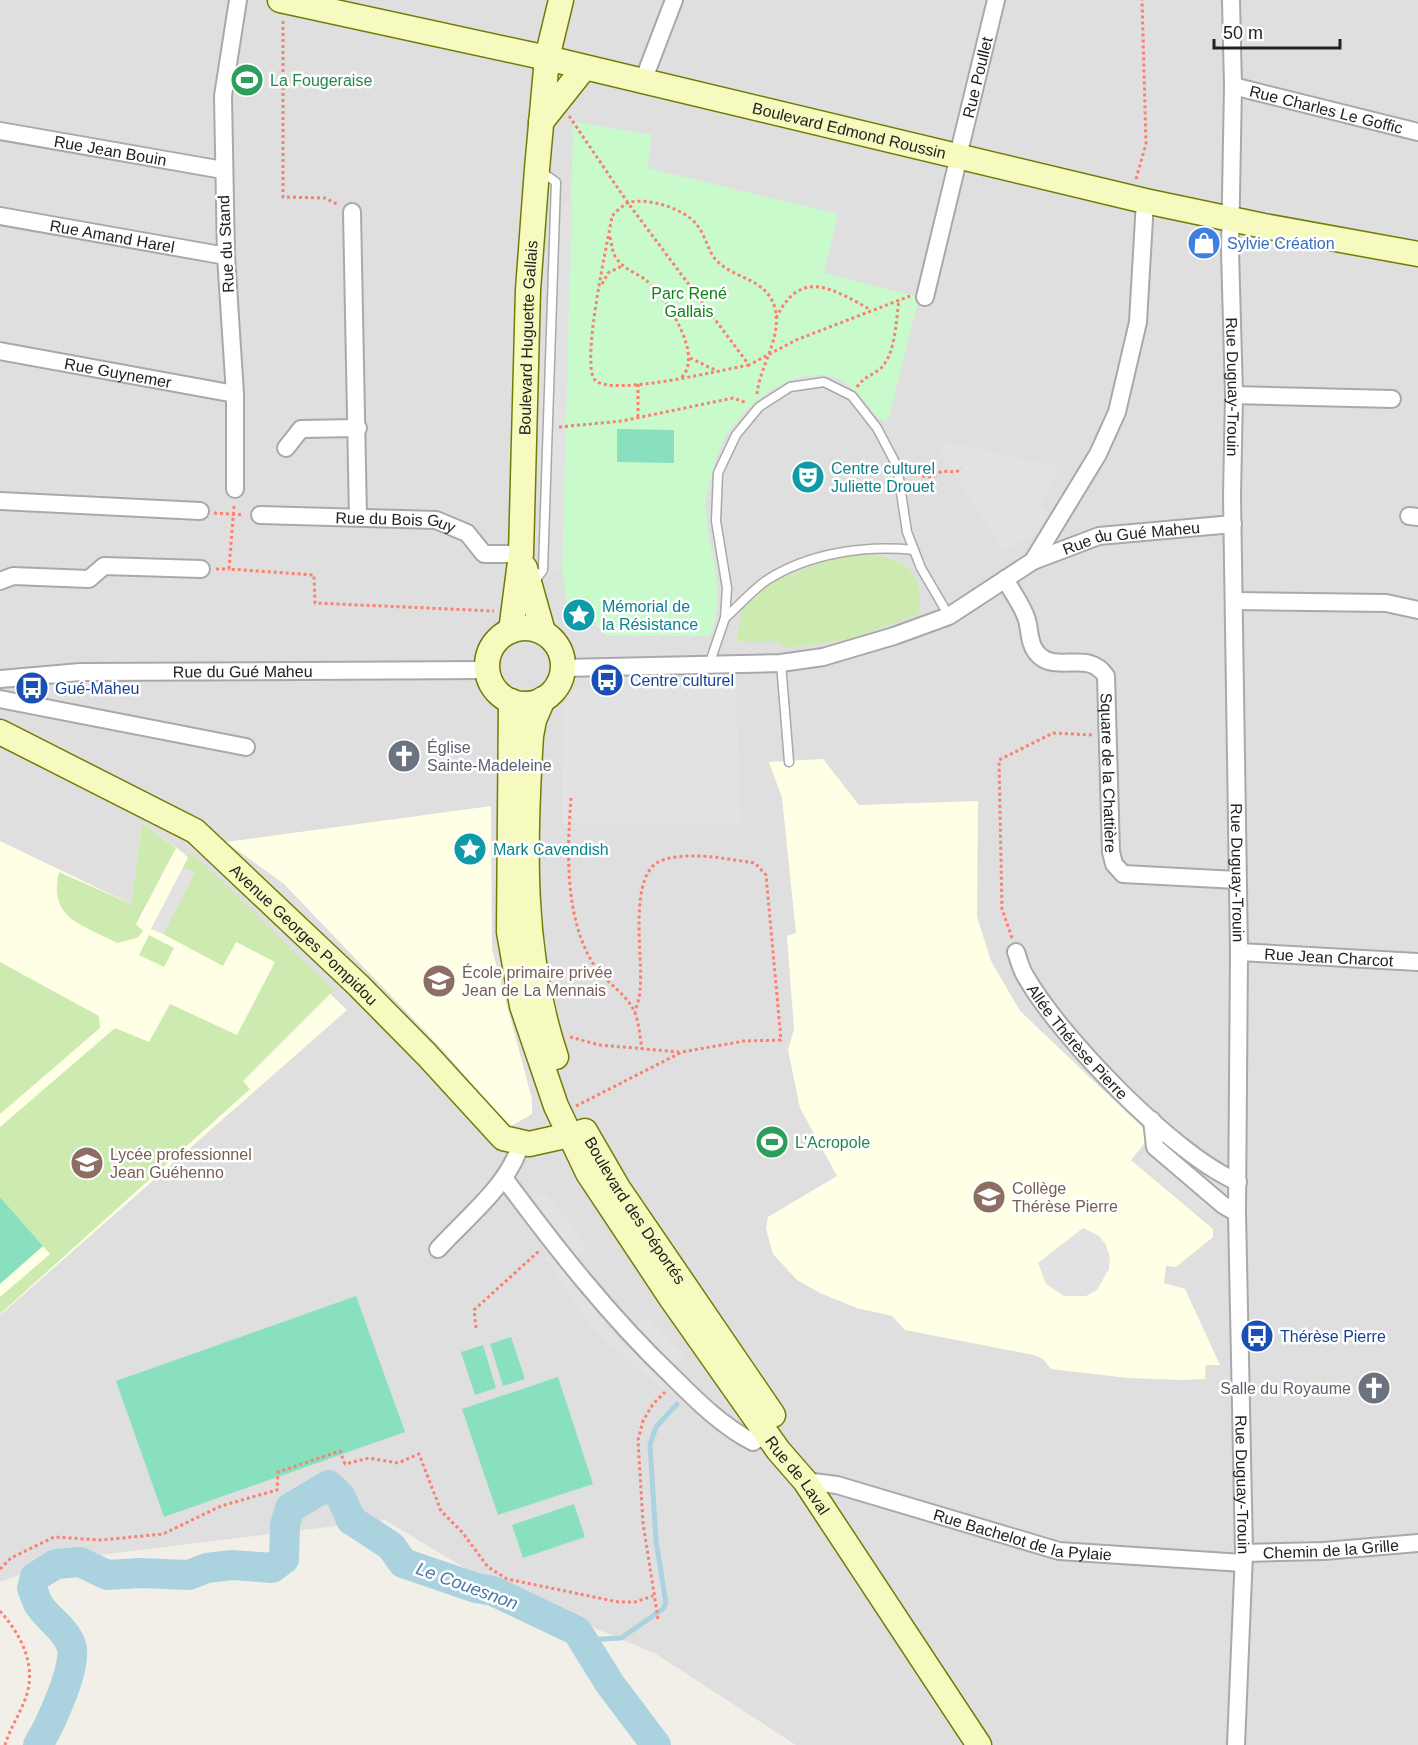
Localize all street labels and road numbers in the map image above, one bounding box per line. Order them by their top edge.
street label: Rue Poullet [959,35,995,120]
street label: Rue Charles Le Goffic [1248,82,1405,136]
street label: Boulevard Edmond Roussin [751,99,948,162]
street label: Rue Jean Bouin [53,132,168,168]
street label: Rue du Stand [215,195,237,293]
street label: Rue Amand Harel [49,216,176,255]
street label: Boulevard Huguette Gallais [516,240,540,435]
street label: Rue Duguay-Trouin [1223,317,1243,457]
street label: Rue Guynemer [63,354,174,391]
street label: Rue du Bois Guy [335,509,458,536]
street label: Rue du Gué Maheu [1060,518,1201,558]
street label: Rue du Gué Maheu [173,662,313,680]
street label: Square de la Chattière [1098,692,1120,853]
street label: Rue Duguay-Trouin [1228,803,1247,943]
street label: Avenue Georges Pompidou [227,861,381,1008]
street label: Rue Jean Charcot [1264,945,1394,969]
street label: Allée Thérèse Pierre [1024,981,1131,1103]
street label: Boulevard des Déportés [582,1134,689,1287]
street label: Rue Duguay-Trouin [1233,1415,1253,1554]
street label: Rue de Laval [762,1433,833,1518]
street label: Rue Bachelot de la Pylaie [931,1506,1112,1563]
street label: Chemin de la Grille [1263,1536,1400,1561]

